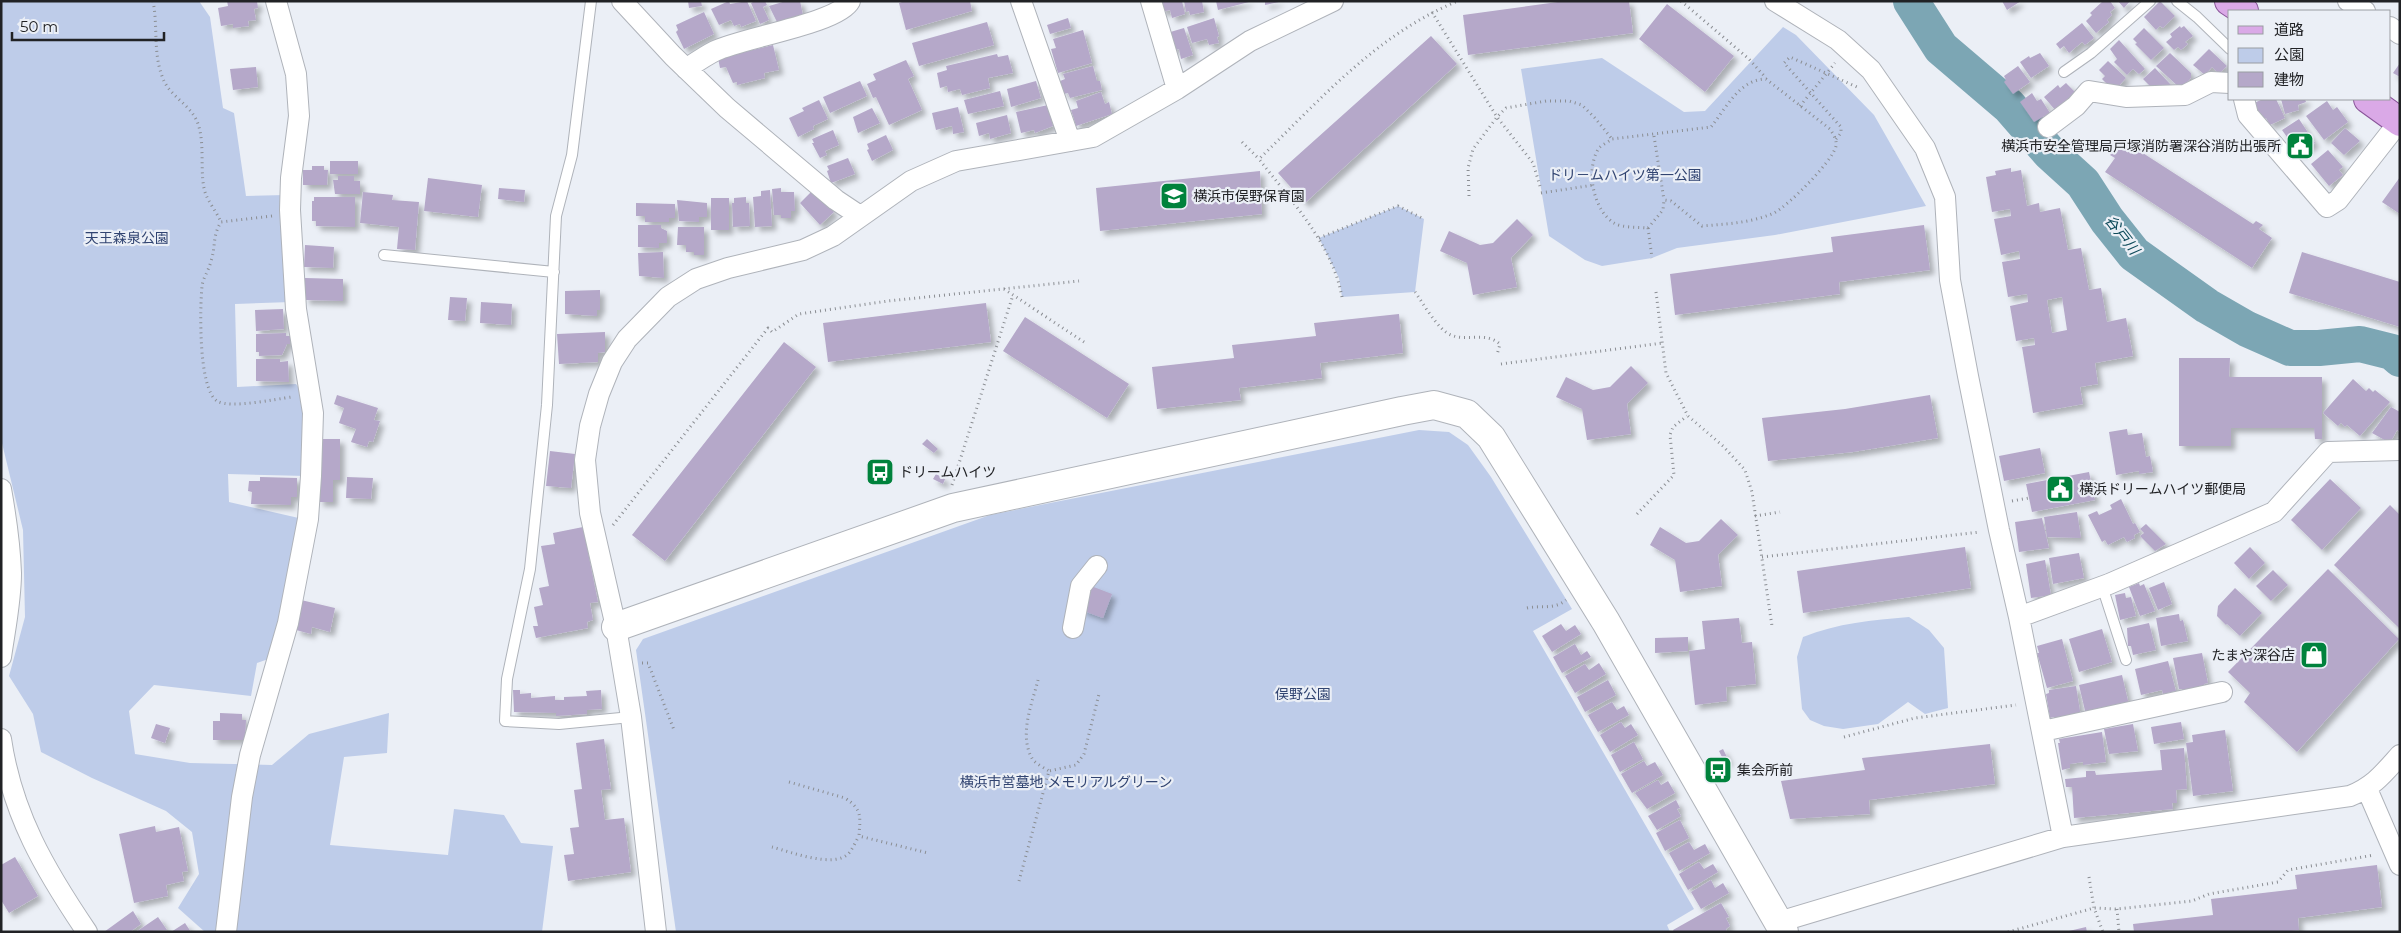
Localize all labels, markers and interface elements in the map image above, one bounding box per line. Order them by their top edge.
scale bar [12,10,165,42]
legend [2228,10,2391,100]
text: 50 m [20,17,58,36]
text: 道路 [2274,20,2304,39]
text: 公園 [2274,45,2304,64]
text: 建物 [2274,70,2304,89]
public building icon: 横浜市安全管理局戸塚消防署深谷消防出張所 [2285,131,2315,161]
place label: 横浜市安全管理局戸塚消防署深谷消防出張所 [2001,137,2281,155]
park label: ドリ－ムハイツ第一公園 [1548,166,1702,184]
school or university icon: 横浜市俣野保育園 [1159,181,1189,211]
place label: 横浜市俣野保育園 [1193,187,1305,205]
water label: 谷戸川 [2101,211,2145,260]
park label: 天王森泉公園 [85,229,169,247]
bus stop icon: ドリームハイツ [865,457,895,487]
place label: ドリームハイツ [899,463,996,481]
public building icon: 横浜ドリームハイツ郵便局 [2045,474,2075,504]
place label: 横浜ドリームハイツ郵便局 [2079,480,2246,498]
shop icon: たまや深谷店 [2299,640,2329,670]
place label: たまや深谷店 [2211,646,2295,664]
park label: 俣野公園 [1275,685,1331,703]
bus stop icon: 集会所前 [1703,755,1733,785]
place label: 集会所前 [1737,761,1793,779]
park label: 横浜市営墓地 メモリアルグリーン [960,773,1172,791]

